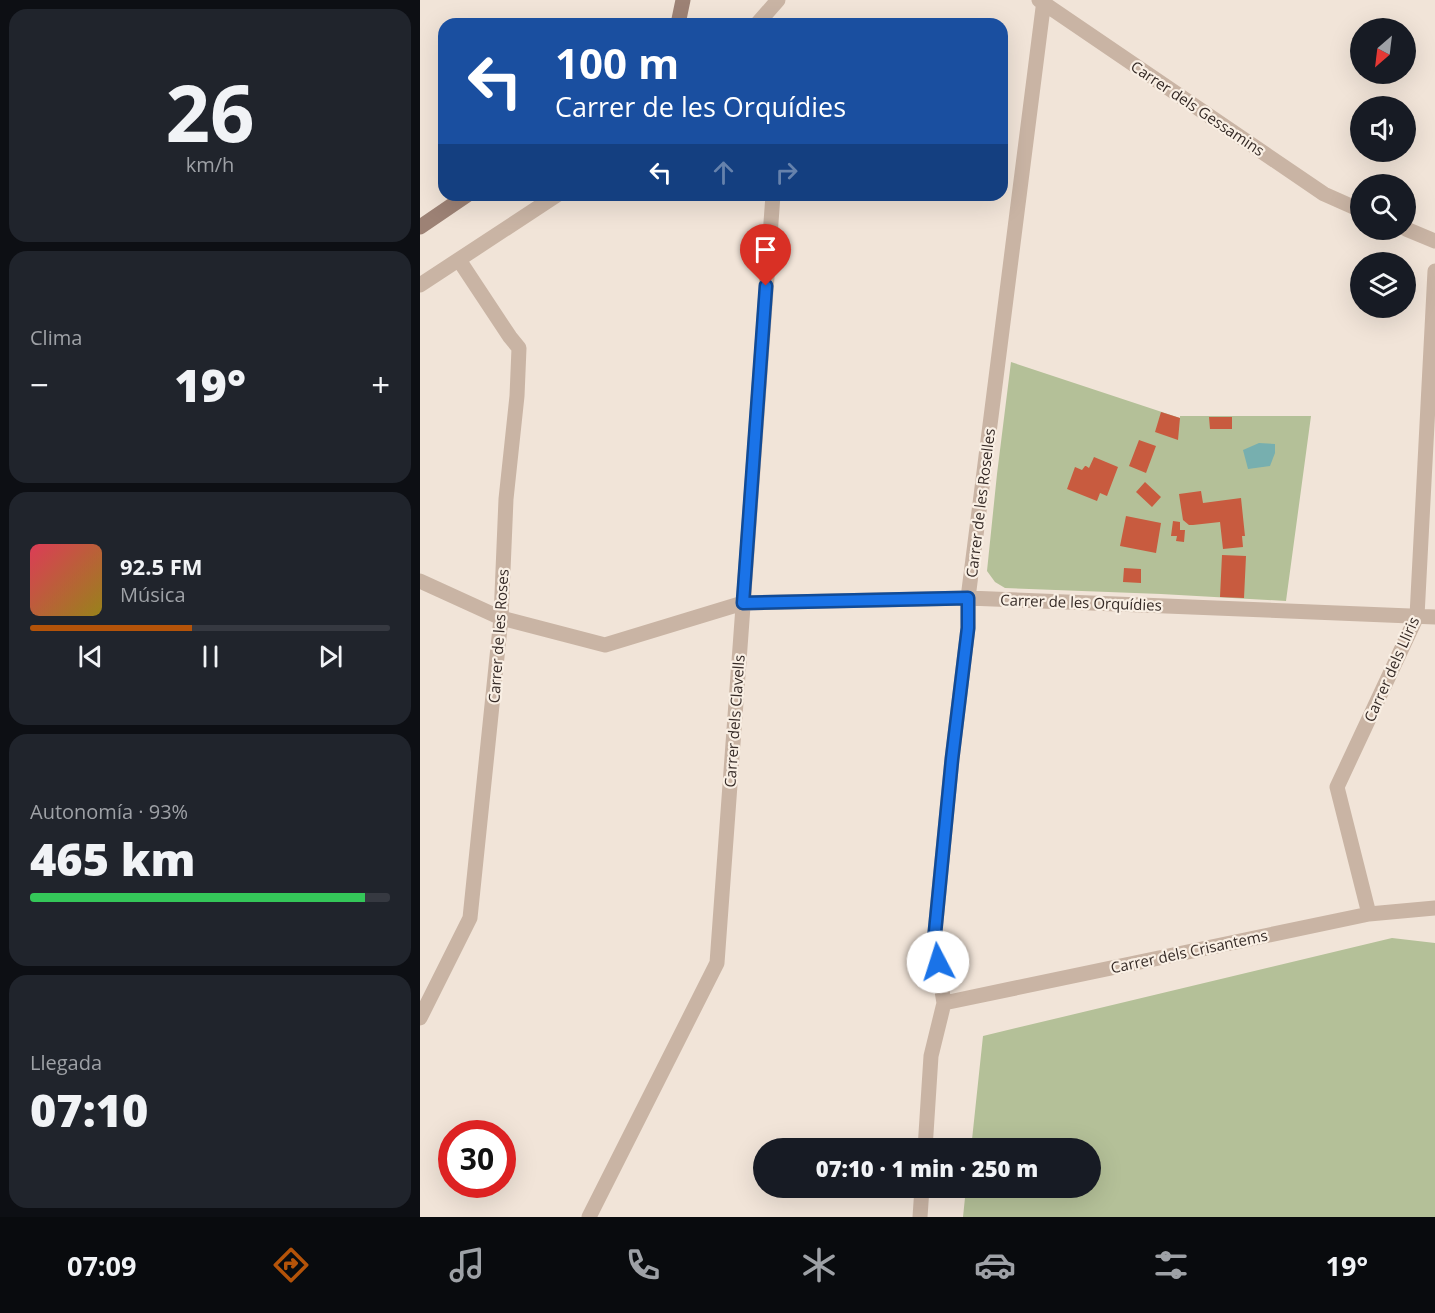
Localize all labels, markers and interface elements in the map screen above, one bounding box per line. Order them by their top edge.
north arrow [1350,18,1416,84]
map controls [1350,18,1416,318]
text: 100 m [555,34,679,91]
icon: left [456,42,534,120]
street label: Carrer dels Gessamins [1127,56,1269,160]
text: 26 [165,59,255,165]
text: Carrer de les Orquídies [555,88,846,125]
button: sound [1350,96,1416,162]
text: km/h [186,151,234,178]
icon: left [644,156,677,189]
icon: ahead [707,156,740,189]
icon: right [770,156,803,189]
button: search [1350,174,1416,240]
pin [740,224,791,286]
icon: arrive [749,233,782,266]
button: layers [1350,252,1416,318]
text: Clima [30,324,82,351]
text: 19° [174,354,246,415]
text: − [30,362,49,407]
text: + [371,362,390,407]
street label: Carrer de les Roselles [961,427,999,579]
text: 92.5 FM [120,551,203,581]
street label: Carrer de les Roses [483,568,513,704]
text: Música [120,581,186,608]
street label: Carrer de les Orquídies [1000,589,1162,615]
street label: Carrer dels Lliris [1359,613,1423,725]
icon: previous [74,640,107,673]
icon: pause [194,640,227,673]
icon: next [314,640,347,673]
street label: Carrer dels Clavells [719,654,749,788]
text: Autonomía · 93% [30,798,188,825]
text: 465 km [30,828,195,889]
street label: Carrer dels Crisantems [1109,925,1269,977]
position arrow [906,930,970,994]
text: Llegada [30,1049,102,1076]
text: 07:10 [30,1079,148,1140]
speed limit sign: 30 [438,1120,516,1198]
text: 07:10 · 1 min · 250 m [816,1153,1038,1183]
icon: directions [270,1244,312,1286]
icon: music [446,1244,488,1286]
icon: phone [622,1244,664,1286]
icon: climate [798,1244,840,1286]
icon: car [974,1244,1016,1286]
icon: filters [1150,1244,1192,1286]
text: 07:09 [67,1247,136,1284]
text: 19° [1326,1247,1368,1284]

